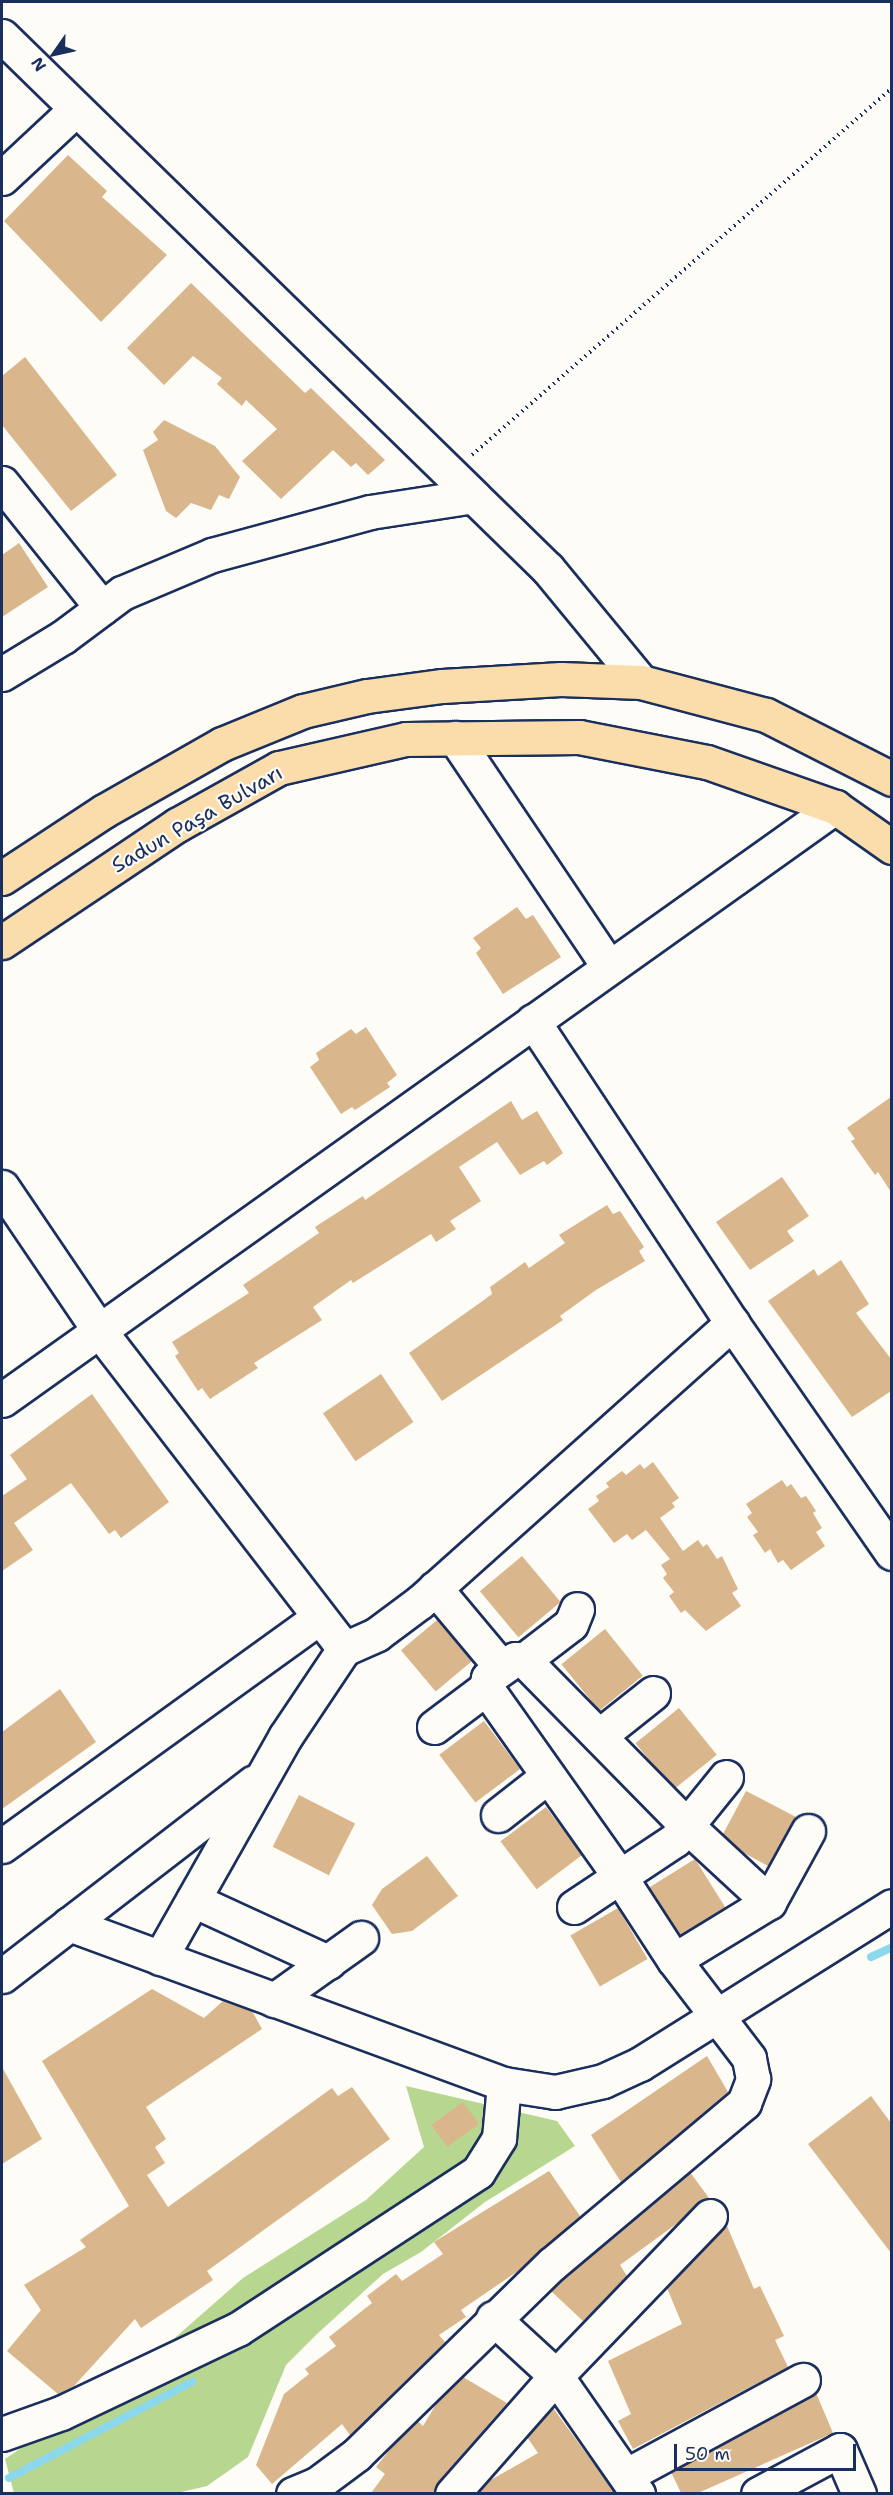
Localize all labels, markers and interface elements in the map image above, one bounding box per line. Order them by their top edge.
north arrow [24,24,84,84]
text: N [26,53,51,75]
street label: Sadun Paşa Bulvarı [107,760,287,878]
scale bar [677,2432,858,2470]
text: 50 m [685,2442,730,2466]

